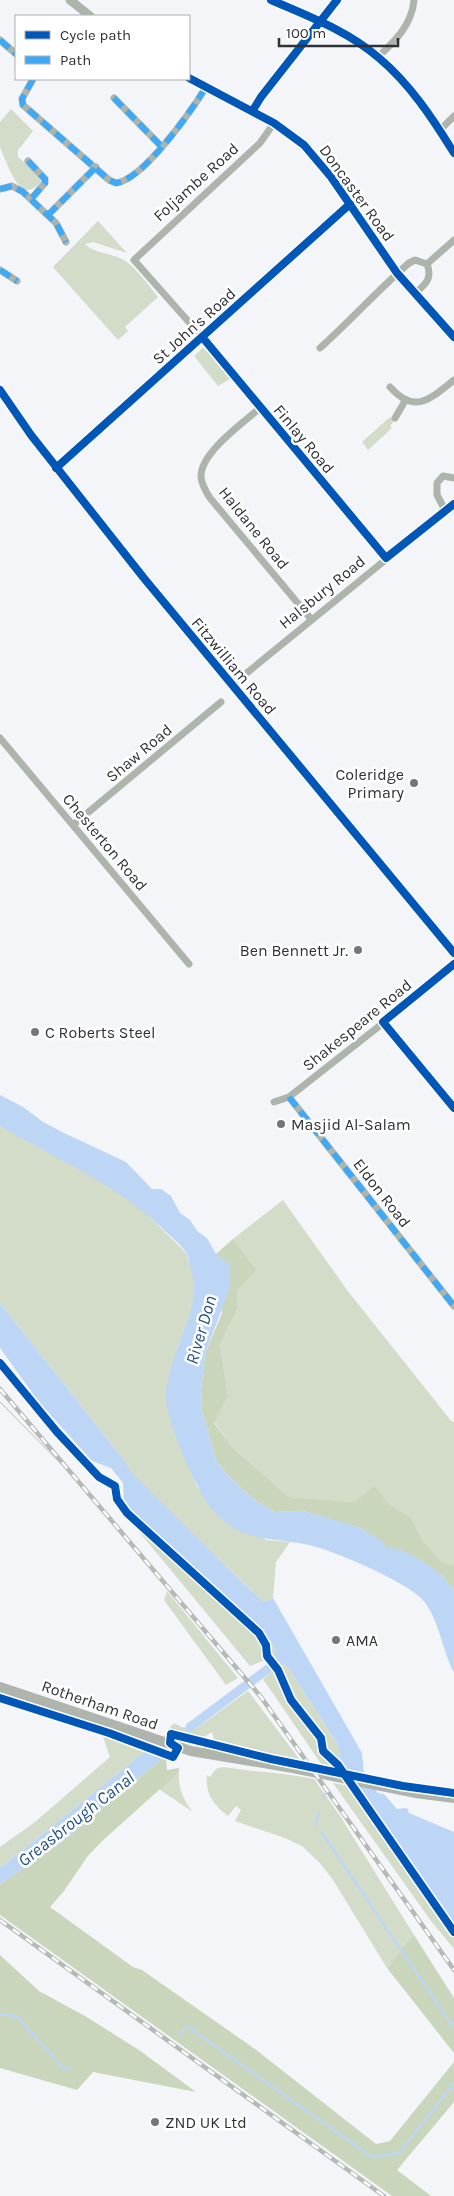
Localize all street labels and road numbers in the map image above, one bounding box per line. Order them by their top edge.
street label: Foljambe Road [149,139,243,225]
street label: Doncaster Road [315,141,399,245]
street label: St John's Road [149,284,239,368]
street label: Finlay Road [270,401,338,477]
street label: Haldane Road [215,483,293,573]
street label: Halsbury Road [275,551,369,633]
street label: Fitzwilliam Road [188,613,280,719]
street label: Shaw Road [102,720,176,786]
street label: Chesterton Road [59,789,151,895]
street label: Shakespeare Road [299,975,415,1075]
street label: Eldon Road [349,1155,415,1231]
street label: Rotherham Road [39,1676,161,1734]

